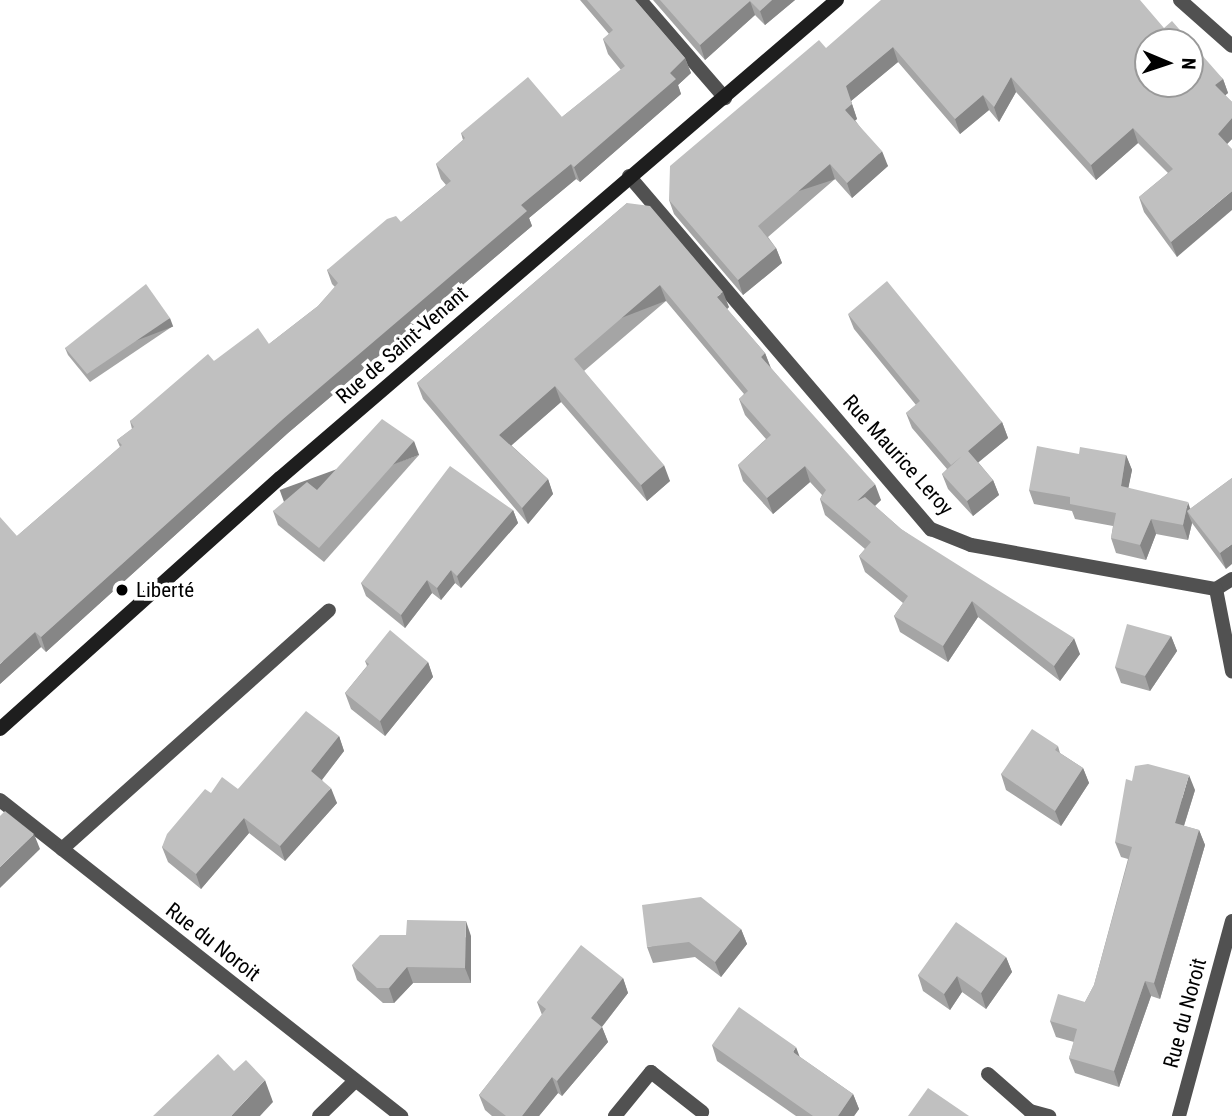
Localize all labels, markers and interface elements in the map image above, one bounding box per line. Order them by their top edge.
north arrow [1134,28,1204,98]
text: N [1177,57,1200,70]
street label: Rue de Saint-Venant [331,281,473,409]
street label: Rue Maurice Leroy [838,390,958,520]
place label: Liberté [136,577,194,603]
marker: Liberté [114,582,130,598]
street label: Rue du Noroit [161,897,265,987]
street label: Rue du Noroit [1158,955,1212,1071]

